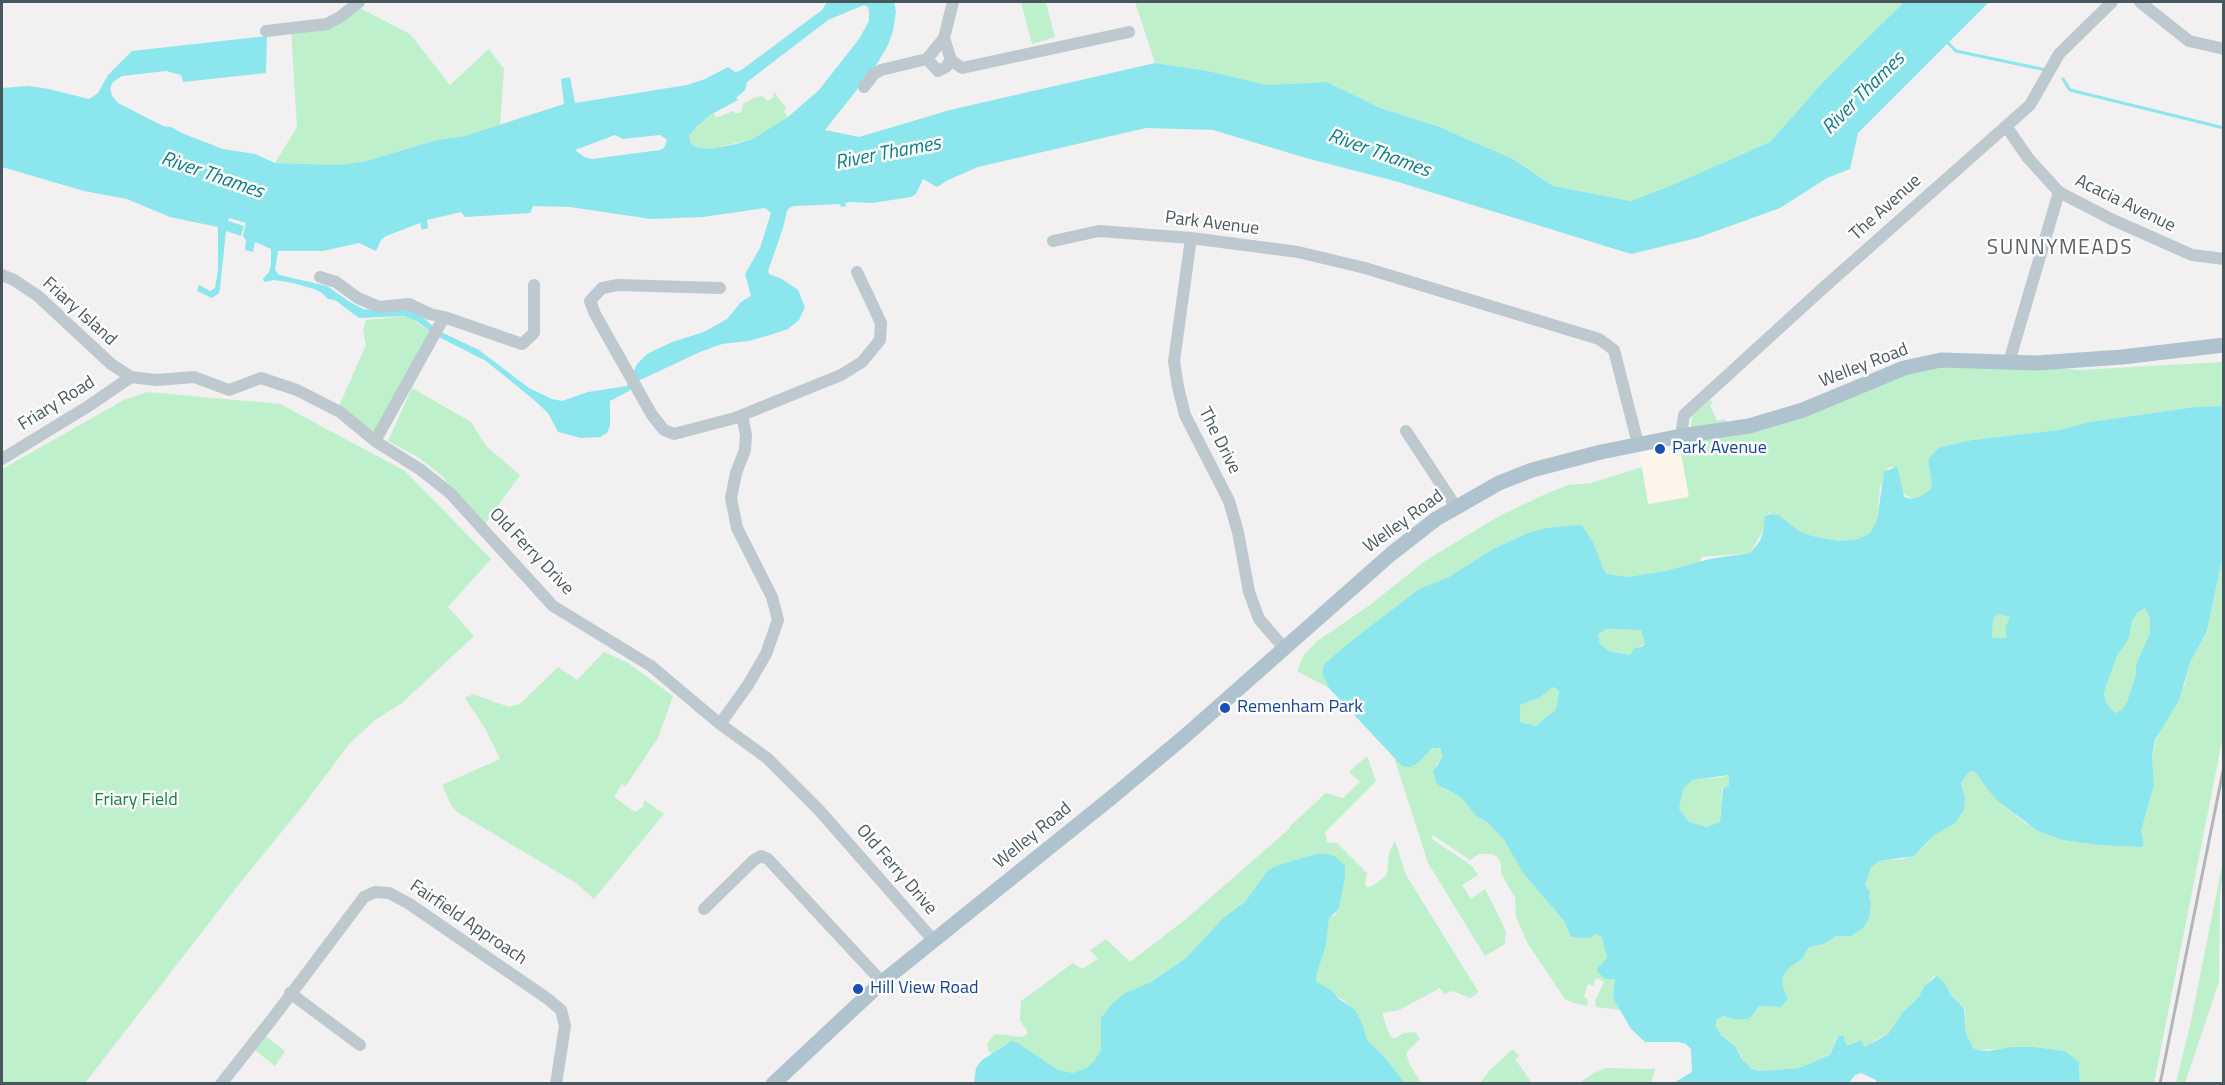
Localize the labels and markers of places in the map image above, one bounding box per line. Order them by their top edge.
place label: Park Avenue [1672,438,1767,460]
marker: Park Avenue [1653,442,1667,456]
place label: Remenham Park [1237,697,1363,719]
marker: Remenham Park [1218,701,1232,715]
place label: Hill View Road [870,978,978,1000]
marker: Hill View Road [851,982,865,996]

